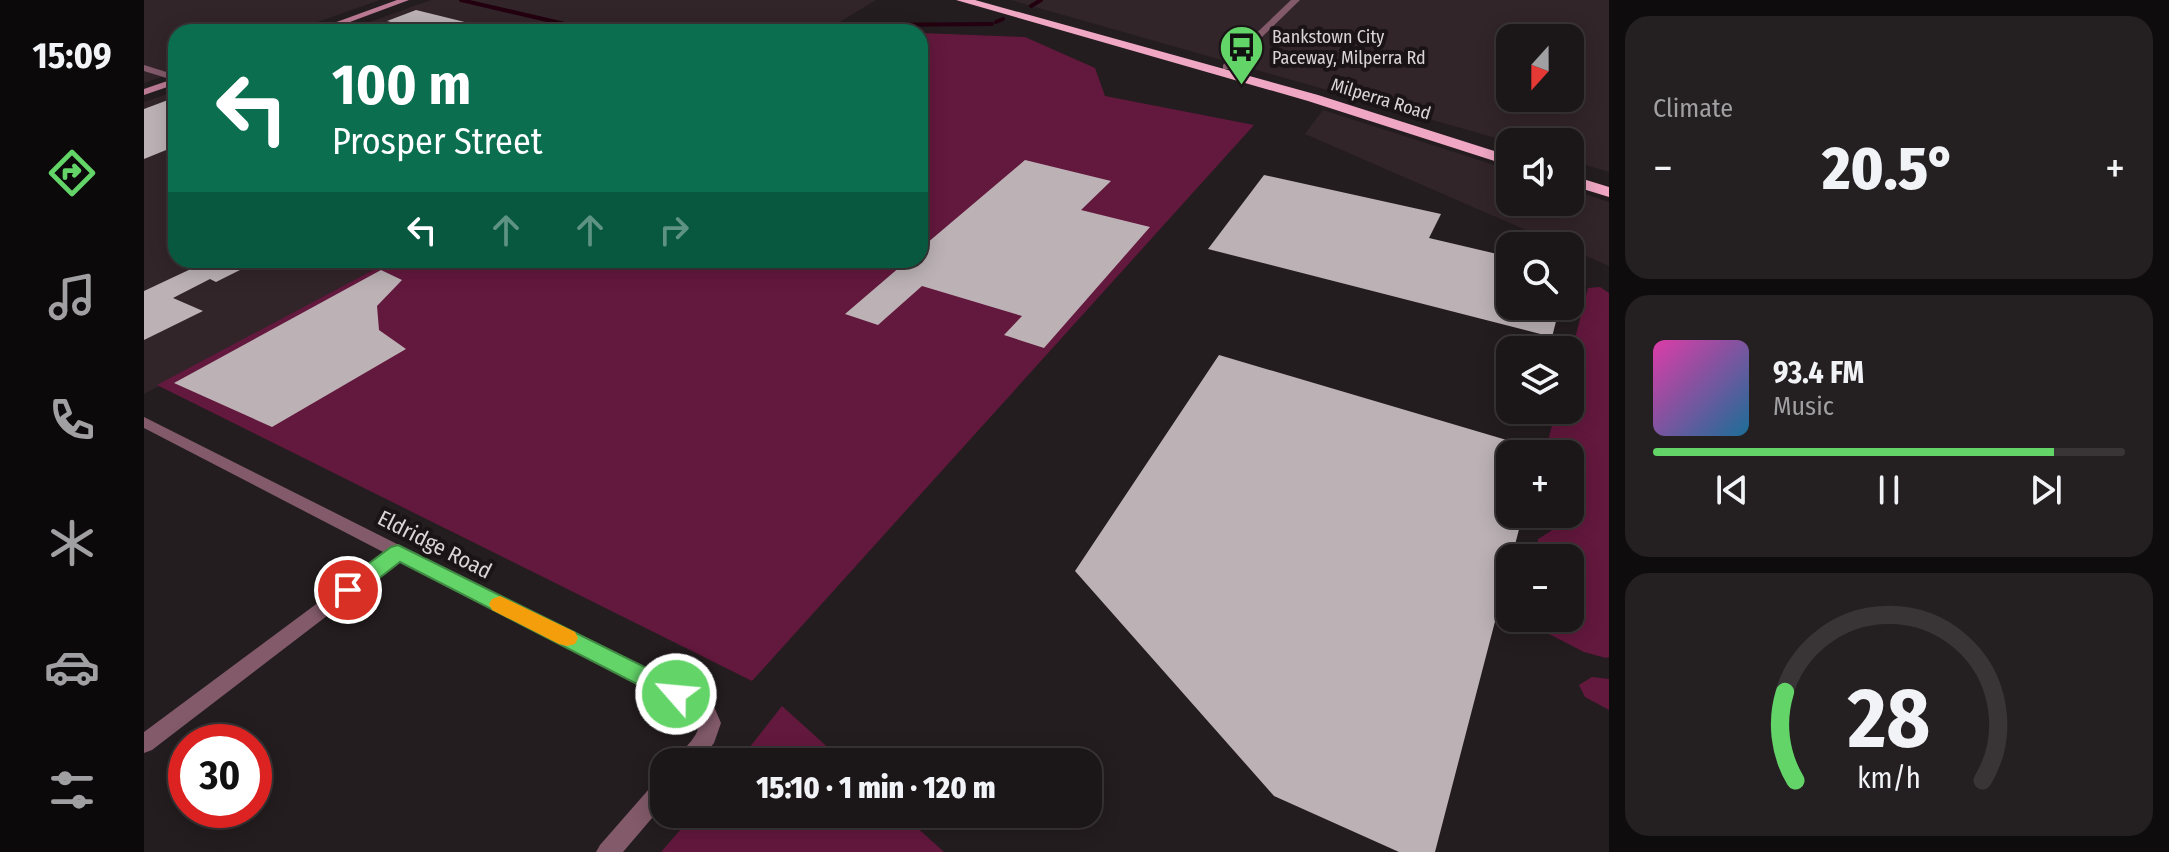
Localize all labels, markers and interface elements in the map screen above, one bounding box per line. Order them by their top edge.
bus stop icon: Bankstown City Paceway, Milperra Rd [1217,23,1265,86]
north arrow [1496,24,1584,112]
map controls [1496,24,1584,632]
place label: Bankstown City Paceway, Milperra Rd [1272,26,1426,69]
text: 15:09 [32,34,112,78]
text: 100 m [332,52,471,119]
icon: left [200,56,304,160]
street label: Milperra Road [1329,73,1433,125]
text: Climate [1653,93,1733,124]
text: Prosper Street [332,120,542,164]
button: sound [1496,128,1584,216]
text: 20.5° [1822,133,1956,205]
text: − [1653,142,1673,195]
text: + [2105,142,2125,195]
icon: directions [44,145,100,201]
icon: left [400,208,444,252]
icon: ahead [484,208,528,252]
icon: ahead [568,208,612,252]
icon: right [652,208,696,252]
button: search [1496,232,1584,320]
icon: music [44,269,100,325]
button: layers [1496,336,1584,424]
text: 93.4 FM [1773,355,1864,391]
text: Music [1773,391,1834,422]
icon: phone [44,392,100,448]
button: + [1496,440,1584,528]
icon: previous [1710,468,1754,512]
icon: pause [1867,468,1911,512]
icon: next [2024,468,2068,512]
street label: Eldridge Road [373,504,496,585]
icon: climate [44,515,100,571]
button: − [1496,544,1584,632]
pin [314,556,382,624]
icon: arrive [326,568,370,612]
icon: car [44,639,100,695]
position arrow [634,652,718,736]
text: 28 [1847,668,1930,768]
speed limit sign: 30 [168,724,272,828]
text: km/h [1857,761,1921,796]
icon: filters [44,762,100,818]
text: 15:10 · 1 min · 120 m [756,770,996,806]

